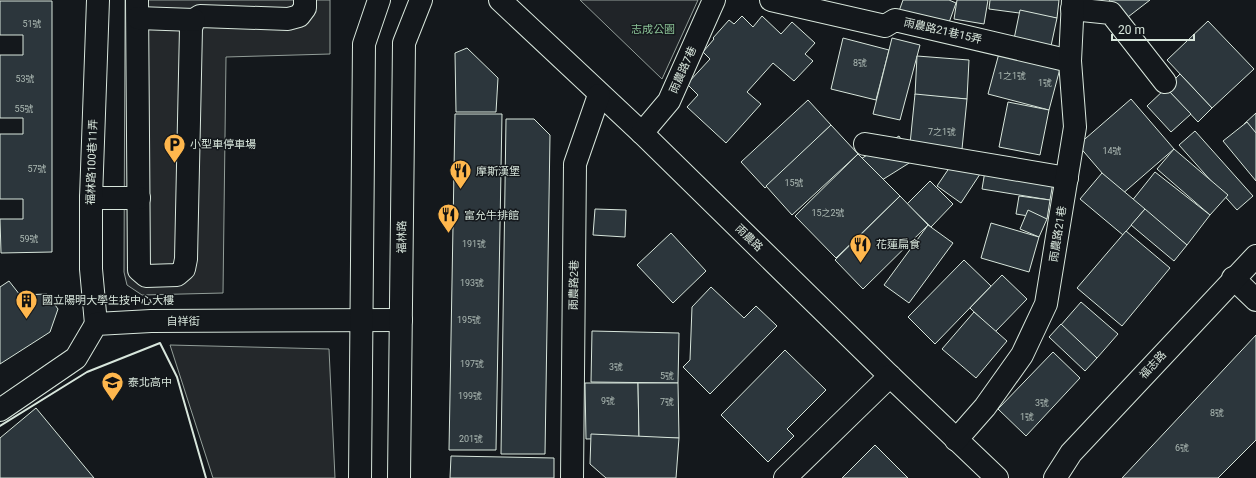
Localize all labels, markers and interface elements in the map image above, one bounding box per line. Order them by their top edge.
street label: 雨農路21巷15弄 [903,16,983,46]
scale bar [1112,16,1194,42]
house number: 51號 [22,19,42,29]
park label: 志成公園 [631,23,675,36]
text: 20 m [1118,23,1145,37]
street label: 雨農路7巷 [667,44,699,96]
house number: 8號 [853,58,867,68]
house number: 1之1號 [998,71,1026,81]
house number: 53號 [15,74,35,84]
house number: 1號 [1038,78,1052,88]
house number: 55號 [14,104,34,114]
street label: 福林路100巷11弄 [84,119,100,205]
house number: 7之1號 [928,127,956,137]
parking icon: 小型車停車場 [162,131,188,164]
place label: 小型車停車場 [190,138,256,151]
house number: 14號 [1102,146,1122,156]
restaurant icon: 摩斯漢堡 [448,158,474,191]
house number: 57號 [27,164,47,174]
place label: 摩斯漢堡 [476,165,520,178]
house number: 15號 [784,178,804,188]
restaurant icon: 富允牛排館 [436,202,462,235]
street label: 雨農路21巷 [1047,205,1069,263]
house number: 15之2號 [811,208,845,218]
place label: 富允牛排館 [464,209,519,222]
street label: 福林路 [395,220,409,254]
street label: 雨農路 [733,222,765,254]
restaurant icon: 花蓮扁食 [847,231,873,264]
house number: 59號 [19,234,39,244]
place label: 花蓮扁食 [876,238,920,251]
house number: 191號 [462,239,486,249]
street label: 雨農路2巷 [567,260,581,310]
house number: 193號 [460,278,484,288]
building icon: 國立陽明大學生技中心大樓 [14,287,40,320]
place label: 國立陽明大學生技中心大樓 [42,294,174,307]
street label: 自祥街 [167,315,200,328]
house number: 195號 [457,315,481,325]
street label: 福志路 [1137,348,1169,382]
house number: 197號 [460,359,484,369]
house number: 3號 [609,362,623,372]
school or university icon: 泰北高中 [99,369,125,402]
house number: 5號 [660,371,674,381]
place label: 泰北高中 [128,376,172,389]
house number: 199號 [458,391,482,401]
house number: 9號 [601,396,615,406]
house number: 7號 [660,397,674,407]
house number: 3號 [1035,398,1049,408]
house number: 8號 [1210,408,1224,418]
house number: 1號 [1020,412,1034,422]
house number: 201號 [459,434,483,444]
house number: 6號 [1175,443,1189,453]

